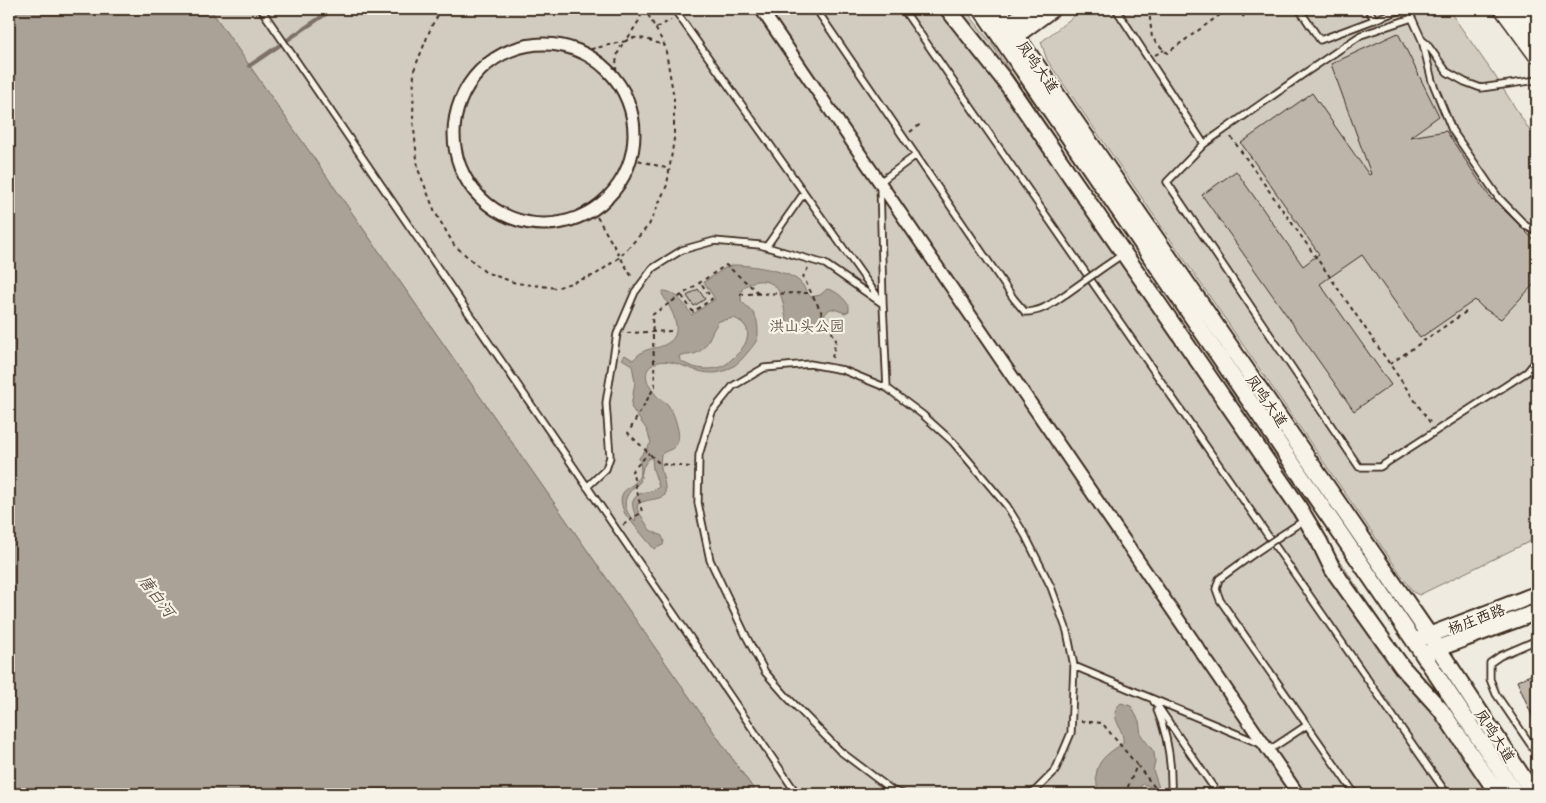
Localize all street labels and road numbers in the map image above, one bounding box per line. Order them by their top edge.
street label: 凤鸣大道 [1012,35,1066,97]
street label: 凤鸣大道 [1241,369,1295,431]
street label: 杨庄西路 [1444,597,1508,639]
street label: 凤鸣大道 [1470,704,1522,766]

